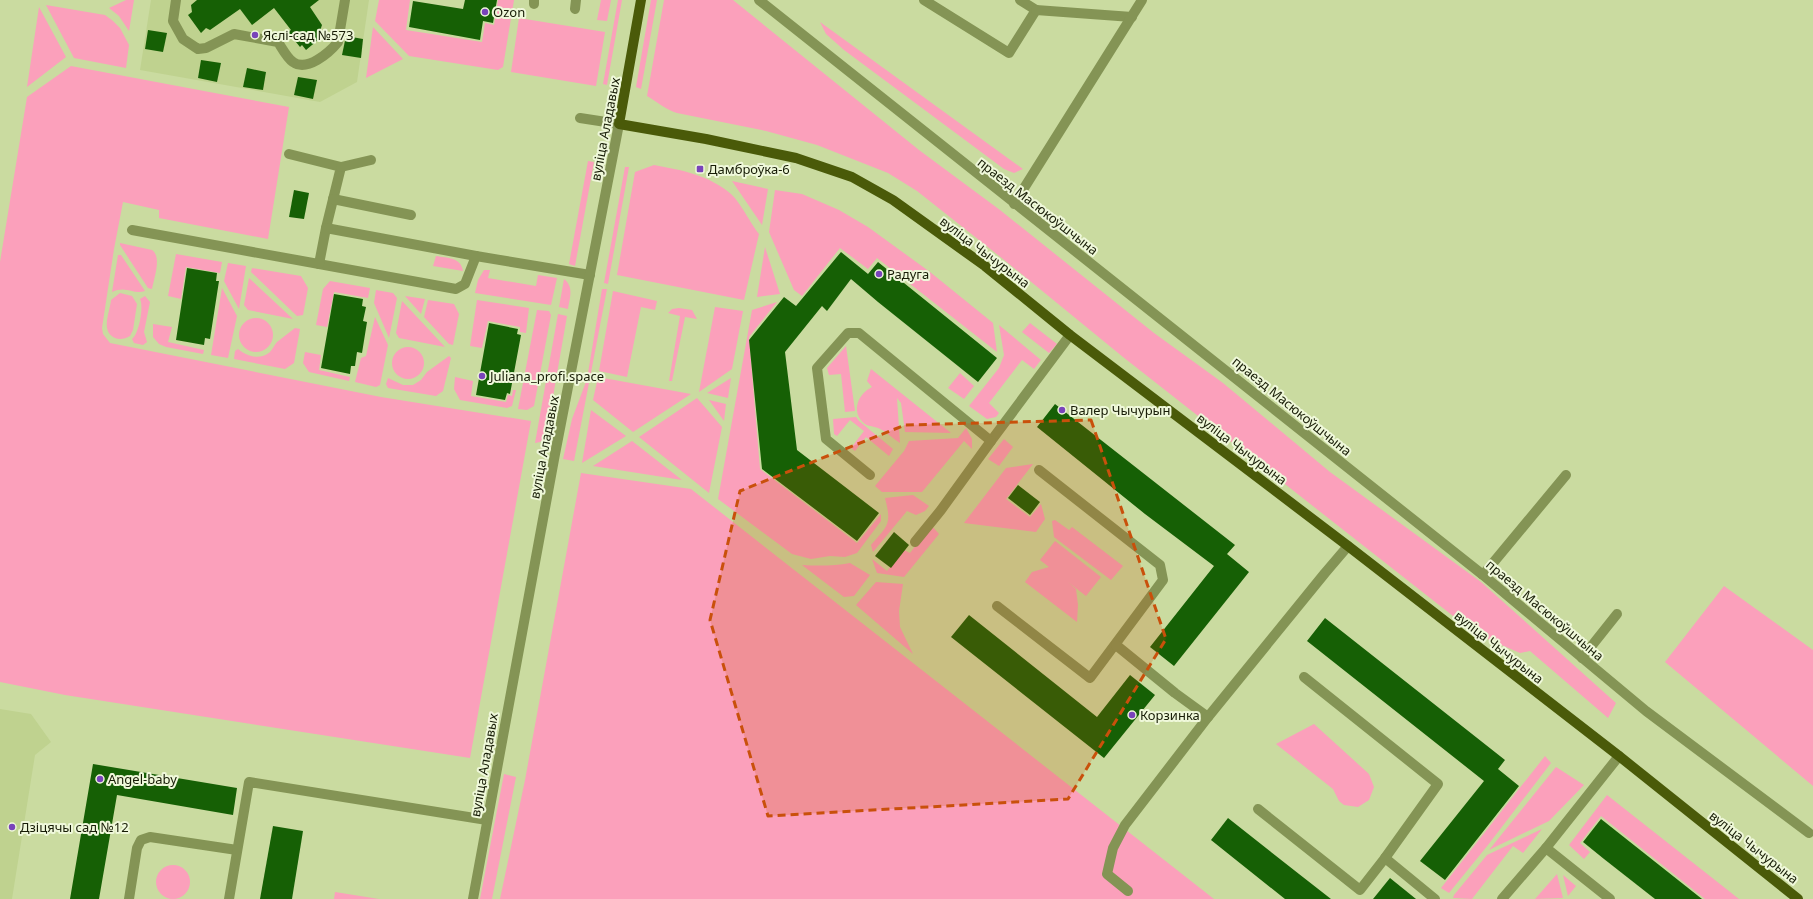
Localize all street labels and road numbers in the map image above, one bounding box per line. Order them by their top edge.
street label: вуліца Аладавых [586,75,624,182]
street label: праезд Масюкоўшчына [974,153,1102,259]
street label: вуліца Чычурына [936,212,1034,292]
street label: праезд Масюкоўшчына [1229,352,1355,460]
street label: вуліца Аладавых [525,393,563,500]
street label: вуліца Чычурына [1193,409,1291,489]
street label: праезд Масюкоўшчына [1482,555,1608,665]
street label: вуліца Чычурына [1451,606,1547,688]
street label: вуліца Аладавых [466,711,502,818]
street label: вуліца Чычурына [1706,806,1802,888]

